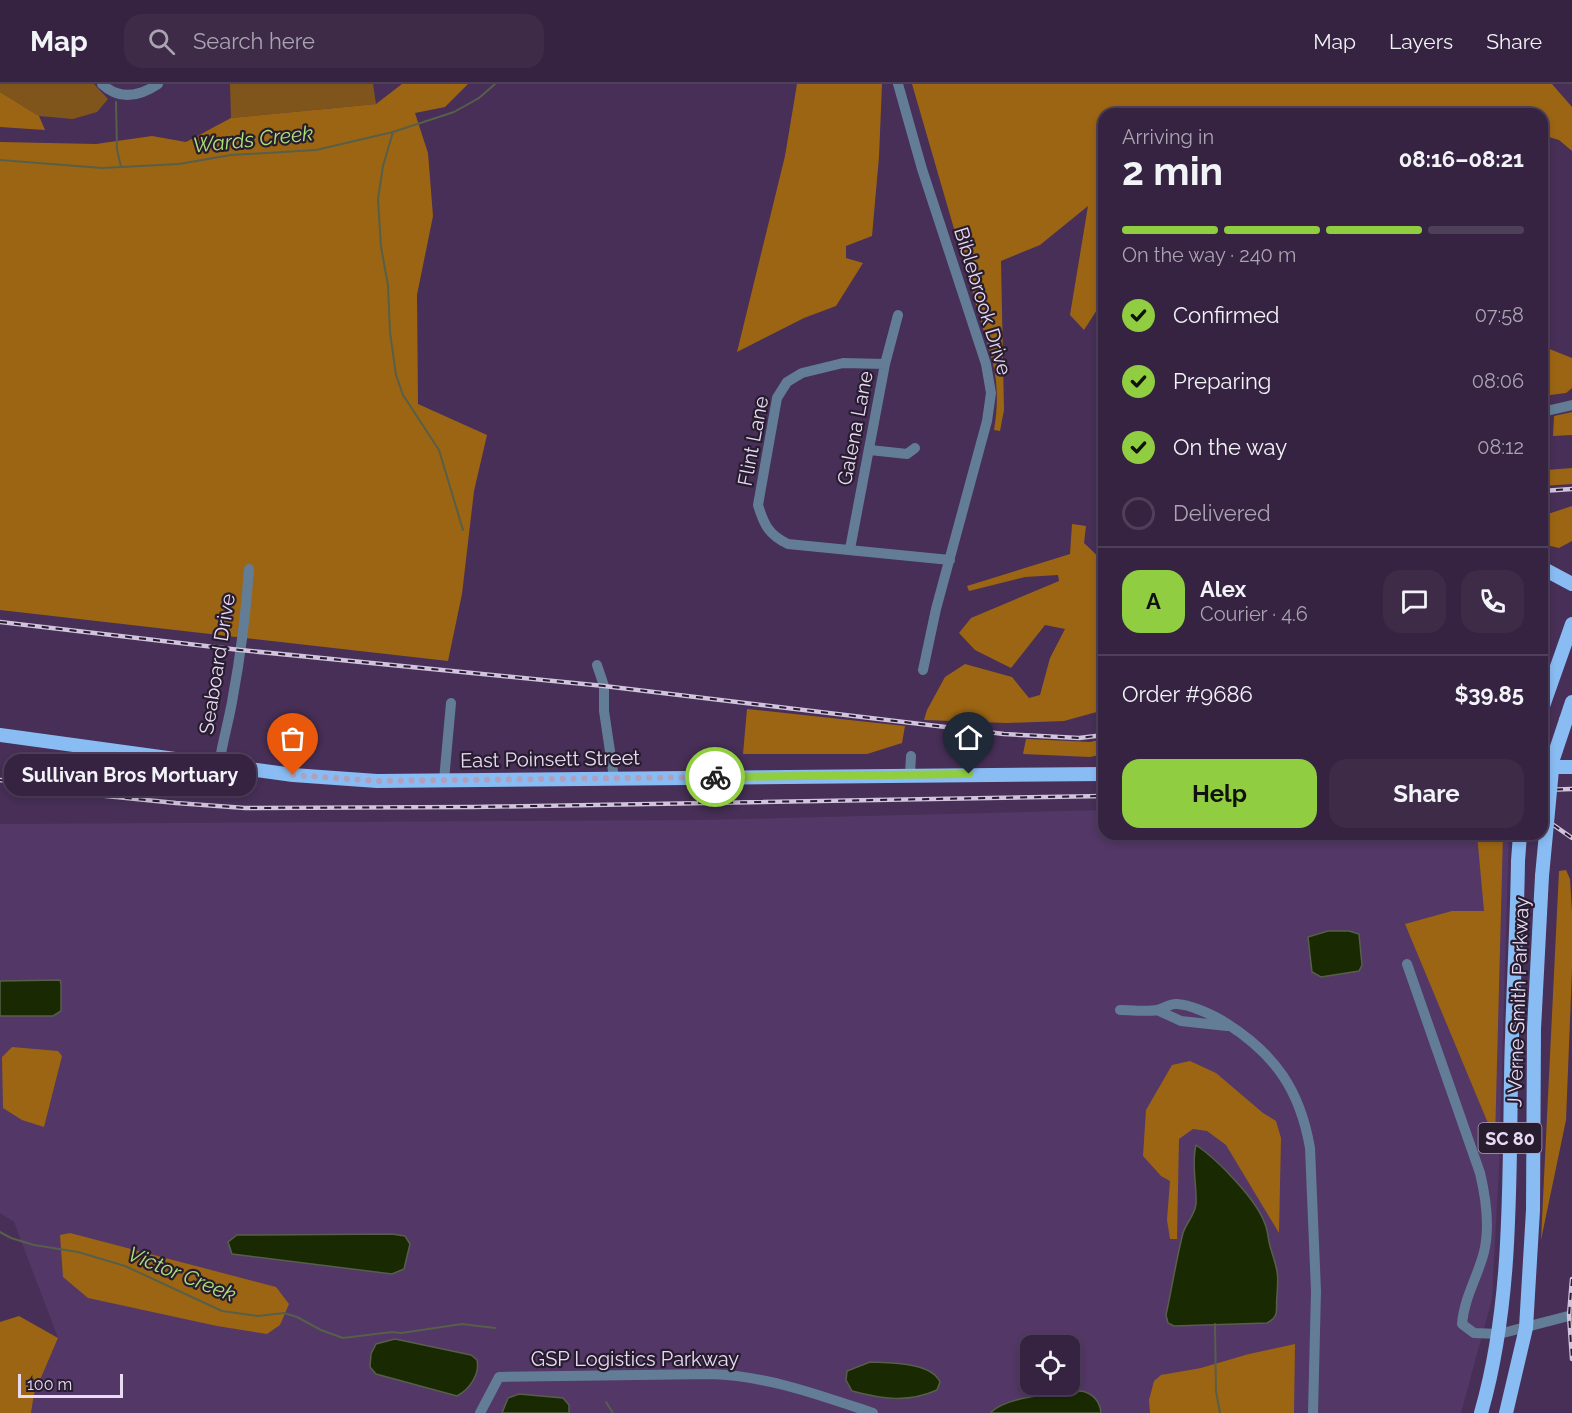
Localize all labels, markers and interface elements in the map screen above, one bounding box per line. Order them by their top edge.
search box [124,14,544,68]
text: Map [30,25,88,58]
icon: search [145,25,178,58]
text: Search here [193,28,315,54]
text: Map [1313,29,1356,54]
text: Layers [1389,29,1453,54]
text: Share [1486,29,1542,54]
water label: Wards Creek [191,120,315,158]
text: Arriving in [1122,125,1214,149]
text: 08:16–08:21 [1399,146,1524,172]
text: 2 min [1122,148,1223,194]
street label: Biblebrook Drive [949,224,1017,378]
text: On the way · 240 m [1122,243,1296,267]
icon: check [1122,299,1155,332]
text: Confirmed [1173,302,1280,328]
text: 07:58 [1475,303,1524,327]
icon: check [1122,365,1155,398]
text: Preparing [1173,368,1271,394]
street label: Galena Lane [832,369,878,487]
text: 08:06 [1472,369,1524,393]
street label: Flint Lane [733,394,774,488]
icon: check [1122,431,1155,464]
text: On the way [1173,434,1287,460]
text: 08:12 [1477,435,1524,459]
text: Delivered [1173,500,1271,526]
button: chat [1383,570,1446,633]
button: phone [1461,570,1524,633]
text: Alex [1200,576,1246,602]
text: A [1146,588,1161,614]
street label: Seaboard Drive [194,592,240,736]
text: Courier · 4.6 [1200,602,1308,626]
text: Order #9686 [1122,681,1253,707]
text: $39.85 [1455,681,1524,707]
pin [943,712,994,774]
pin [267,713,318,775]
icon: home [952,721,985,754]
icon: bag [276,722,309,755]
street label: East Poinsett Street [460,745,640,773]
courier [685,747,745,807]
callout: Sullivan Bros Mortuary [5,754,257,796]
button: Help [1122,759,1317,828]
button: Share [1329,759,1524,828]
icon: bike [699,761,732,794]
text: Sullivan Bros Mortuary [22,763,238,787]
street label: J Verne Smith Parkway [1502,896,1534,1107]
road number: SC 80 [1478,1123,1541,1153]
water label: Victor Creek [124,1241,240,1307]
map controls [1020,1335,1080,1395]
button: locate [1020,1335,1080,1395]
street label: GSP Logistics Parkway [531,1347,739,1371]
scale bar [18,1371,123,1398]
text: 100 m [27,1375,72,1394]

